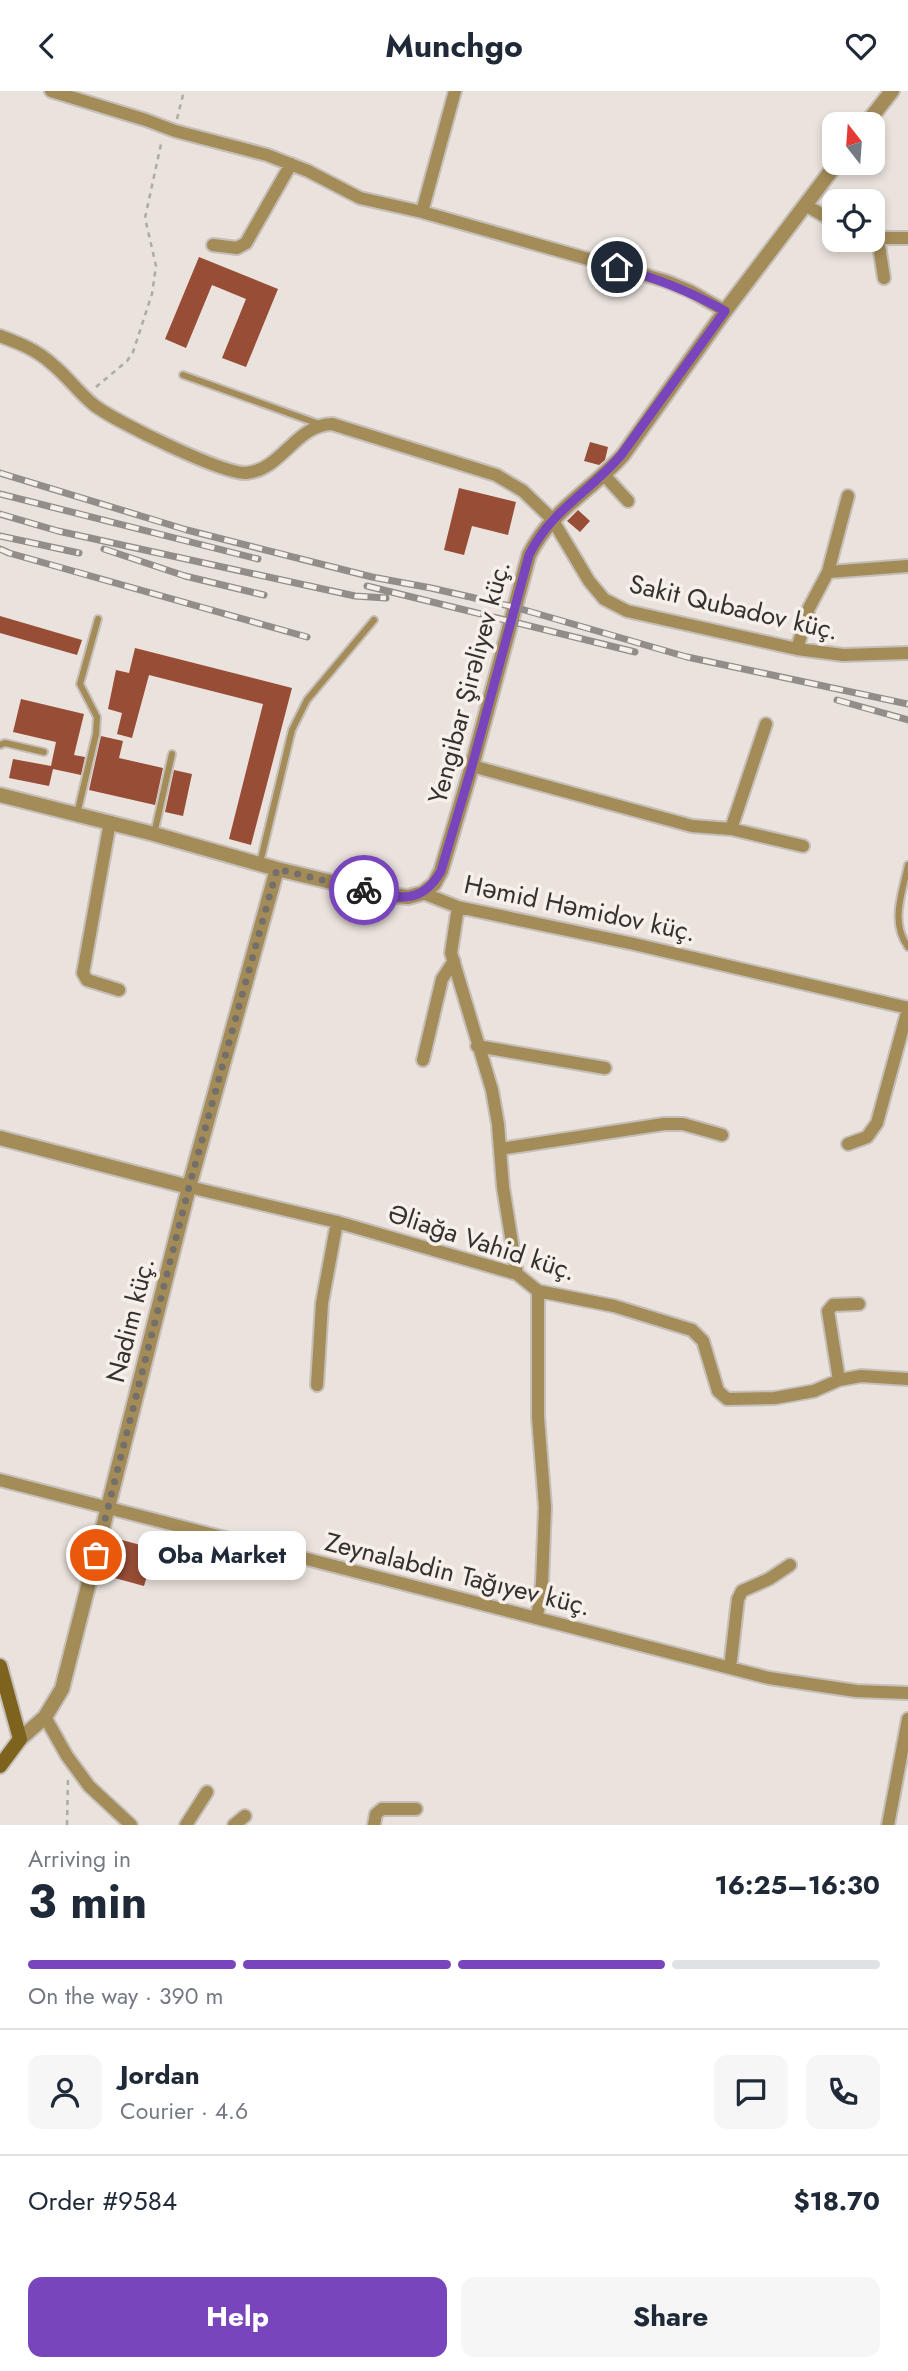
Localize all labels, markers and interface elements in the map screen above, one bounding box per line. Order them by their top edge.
text: Munchgo [385,23,523,69]
icon: back [28,27,66,65]
icon: heart [842,27,880,65]
north arrow [822,112,886,175]
map controls [822,112,885,252]
button: locate [822,189,885,252]
pin [587,237,647,297]
icon: home [598,248,636,286]
street label: Yengibar Şirəliyev küç. [418,556,520,808]
street label: Sakit Qubadov küç. [626,564,842,650]
courier [329,855,399,925]
street label: Həmid Həmidov küç. [461,865,699,951]
icon: bike [345,871,383,909]
street label: Əliağa Vahid küç. [383,1194,581,1290]
street label: Nadim küç. [96,1253,164,1387]
street label: Zeynalabdin Tağıyev küç. [321,1523,595,1625]
pin [66,1525,126,1585]
callout: Oba Market [138,1531,306,1579]
icon: bag [77,1536,115,1574]
text: Oba Market [158,1538,286,1572]
text: Arriving in [28,1842,131,1876]
text: 16:25–16:30 [714,1866,880,1904]
text: 3 min [28,1869,147,1935]
text: On the way · 390 m [28,1979,223,2013]
button: person [28,2055,102,2129]
button: chat [714,2055,788,2129]
button: phone [806,2055,880,2129]
text: Jordan [120,2056,200,2094]
text: Courier · 4.6 [120,2094,248,2128]
text: Order #9584 [28,2182,177,2220]
text: $18.70 [793,2182,880,2220]
button: Help [28,2277,447,2357]
button: Share [461,2277,880,2357]

